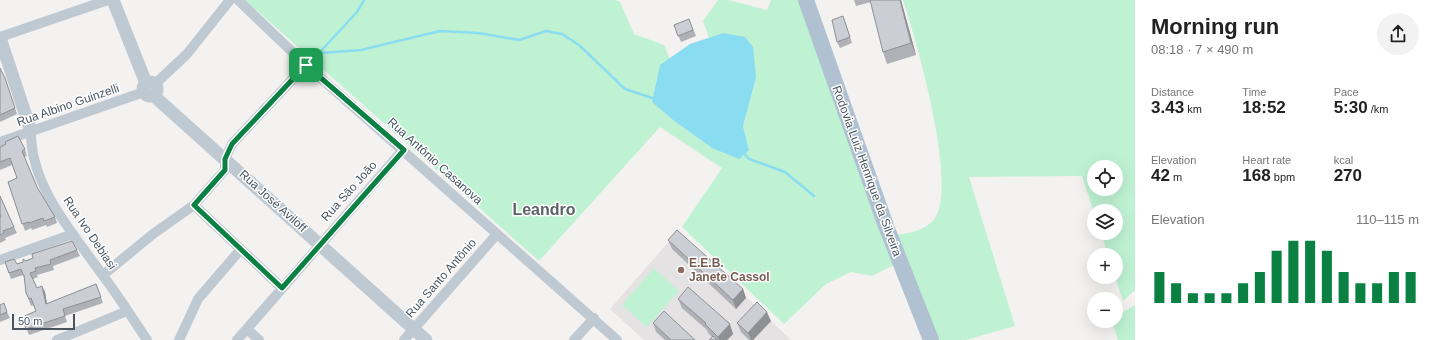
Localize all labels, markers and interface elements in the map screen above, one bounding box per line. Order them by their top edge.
button: share [1377,13,1419,55]
text: Morning run [1151,14,1279,39]
text: 08:18 · 7 × 490 m [1151,42,1253,57]
pin [289,48,323,82]
icon: arrive [295,54,317,76]
street label: Rua Albino Guinzelli [15,81,121,129]
street label: Rodovia Luiz Henrique da Silveira [830,84,905,259]
text: Distance [1151,86,1194,98]
text: Time [1242,86,1266,98]
text: Pace [1334,86,1359,98]
text: 3.43 [1151,98,1184,117]
text: 18:52 [1242,98,1286,117]
text: 5:30 [1334,98,1368,117]
text: km [1184,103,1202,115]
text: /km [1368,103,1388,115]
street label: Rua Antônio Casanova [385,115,486,207]
text: Elevation [1151,154,1196,166]
text: Heart rate [1242,154,1291,166]
text: kcal [1334,154,1353,166]
street label: Rua São João [318,158,380,224]
map controls [1087,160,1123,328]
button: locate [1087,160,1123,196]
text: 42 [1151,166,1170,185]
text: 168 [1242,166,1271,185]
text: 270 [1334,166,1362,185]
street label: Rua José Aviloff [237,167,310,235]
text: m [1170,171,1182,183]
text: bpm [1271,171,1295,183]
street label: Rua Ivo Debiasi [61,194,119,272]
district label: Leandro [512,201,576,218]
button: layers [1087,204,1123,240]
text: Elevation [1151,212,1204,227]
text: 110–115 m [1356,212,1419,227]
street label: Rua Santo Antônio [403,235,479,320]
button: + [1087,248,1123,284]
place label: E.E.B. Janete Cassol [689,256,770,284]
marker: E.E.B. Janete Cassol [676,265,686,275]
button: − [1087,292,1123,328]
scale bar [12,312,75,331]
text: 50 m [18,315,42,327]

